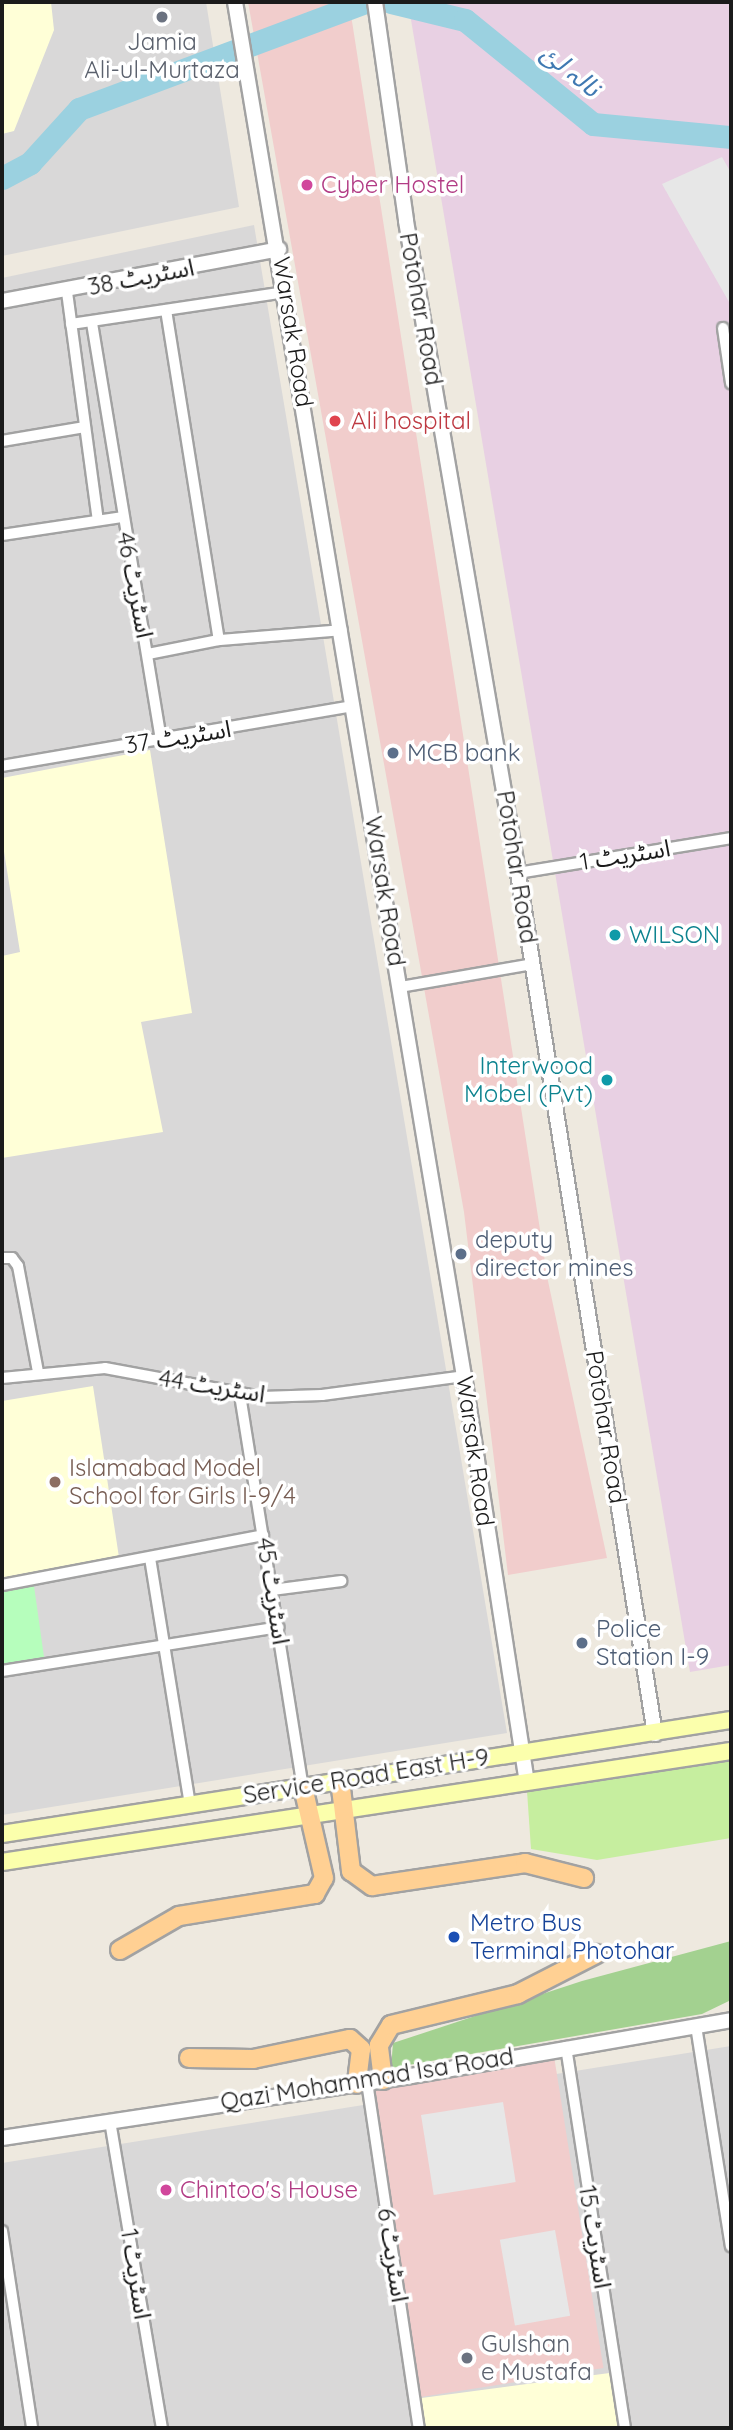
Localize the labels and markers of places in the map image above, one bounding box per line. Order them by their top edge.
marker: Jamia Ali-ul-Murtaza [154,9,170,25]
place label: Jamia Ali-ul-Murtaza [84,28,240,84]
place label: Cyber Hostel [321,171,464,199]
marker: Cyber Hostel [299,177,315,193]
place label: Ali hospital [351,407,471,435]
marker: Ali hospital [325,411,345,431]
place label: MCB bank [407,739,520,767]
marker: MCB bank [385,745,401,761]
place label: WILSON [629,921,720,949]
marker: WILSON [607,927,623,943]
place label: Interwood Mobel (Pvt) [464,1052,593,1108]
marker: Interwood Mobel (Pvt) [599,1072,615,1088]
place label: deputy director mines [475,1226,633,1282]
marker: deputy director mines [453,1246,469,1262]
place label: Islamabad Model School for Girls I-9/4 [69,1454,296,1510]
marker: Islamabad Model School for Girls I-9/4 [47,1474,63,1490]
place label: Police Station I-9 [596,1615,709,1671]
marker: Police Station I-9 [574,1635,590,1651]
place label: Metro Bus Terminal Photohar [470,1909,674,1965]
marker: Metro Bus Terminal Photohar [444,1927,464,1947]
place label: Chintoo's House [180,2176,358,2204]
marker: Chintoo's House [158,2182,174,2198]
place label: Gulshan e Mustafa [481,2330,592,2386]
marker: Gulshan e Mustafa [459,2350,475,2366]

